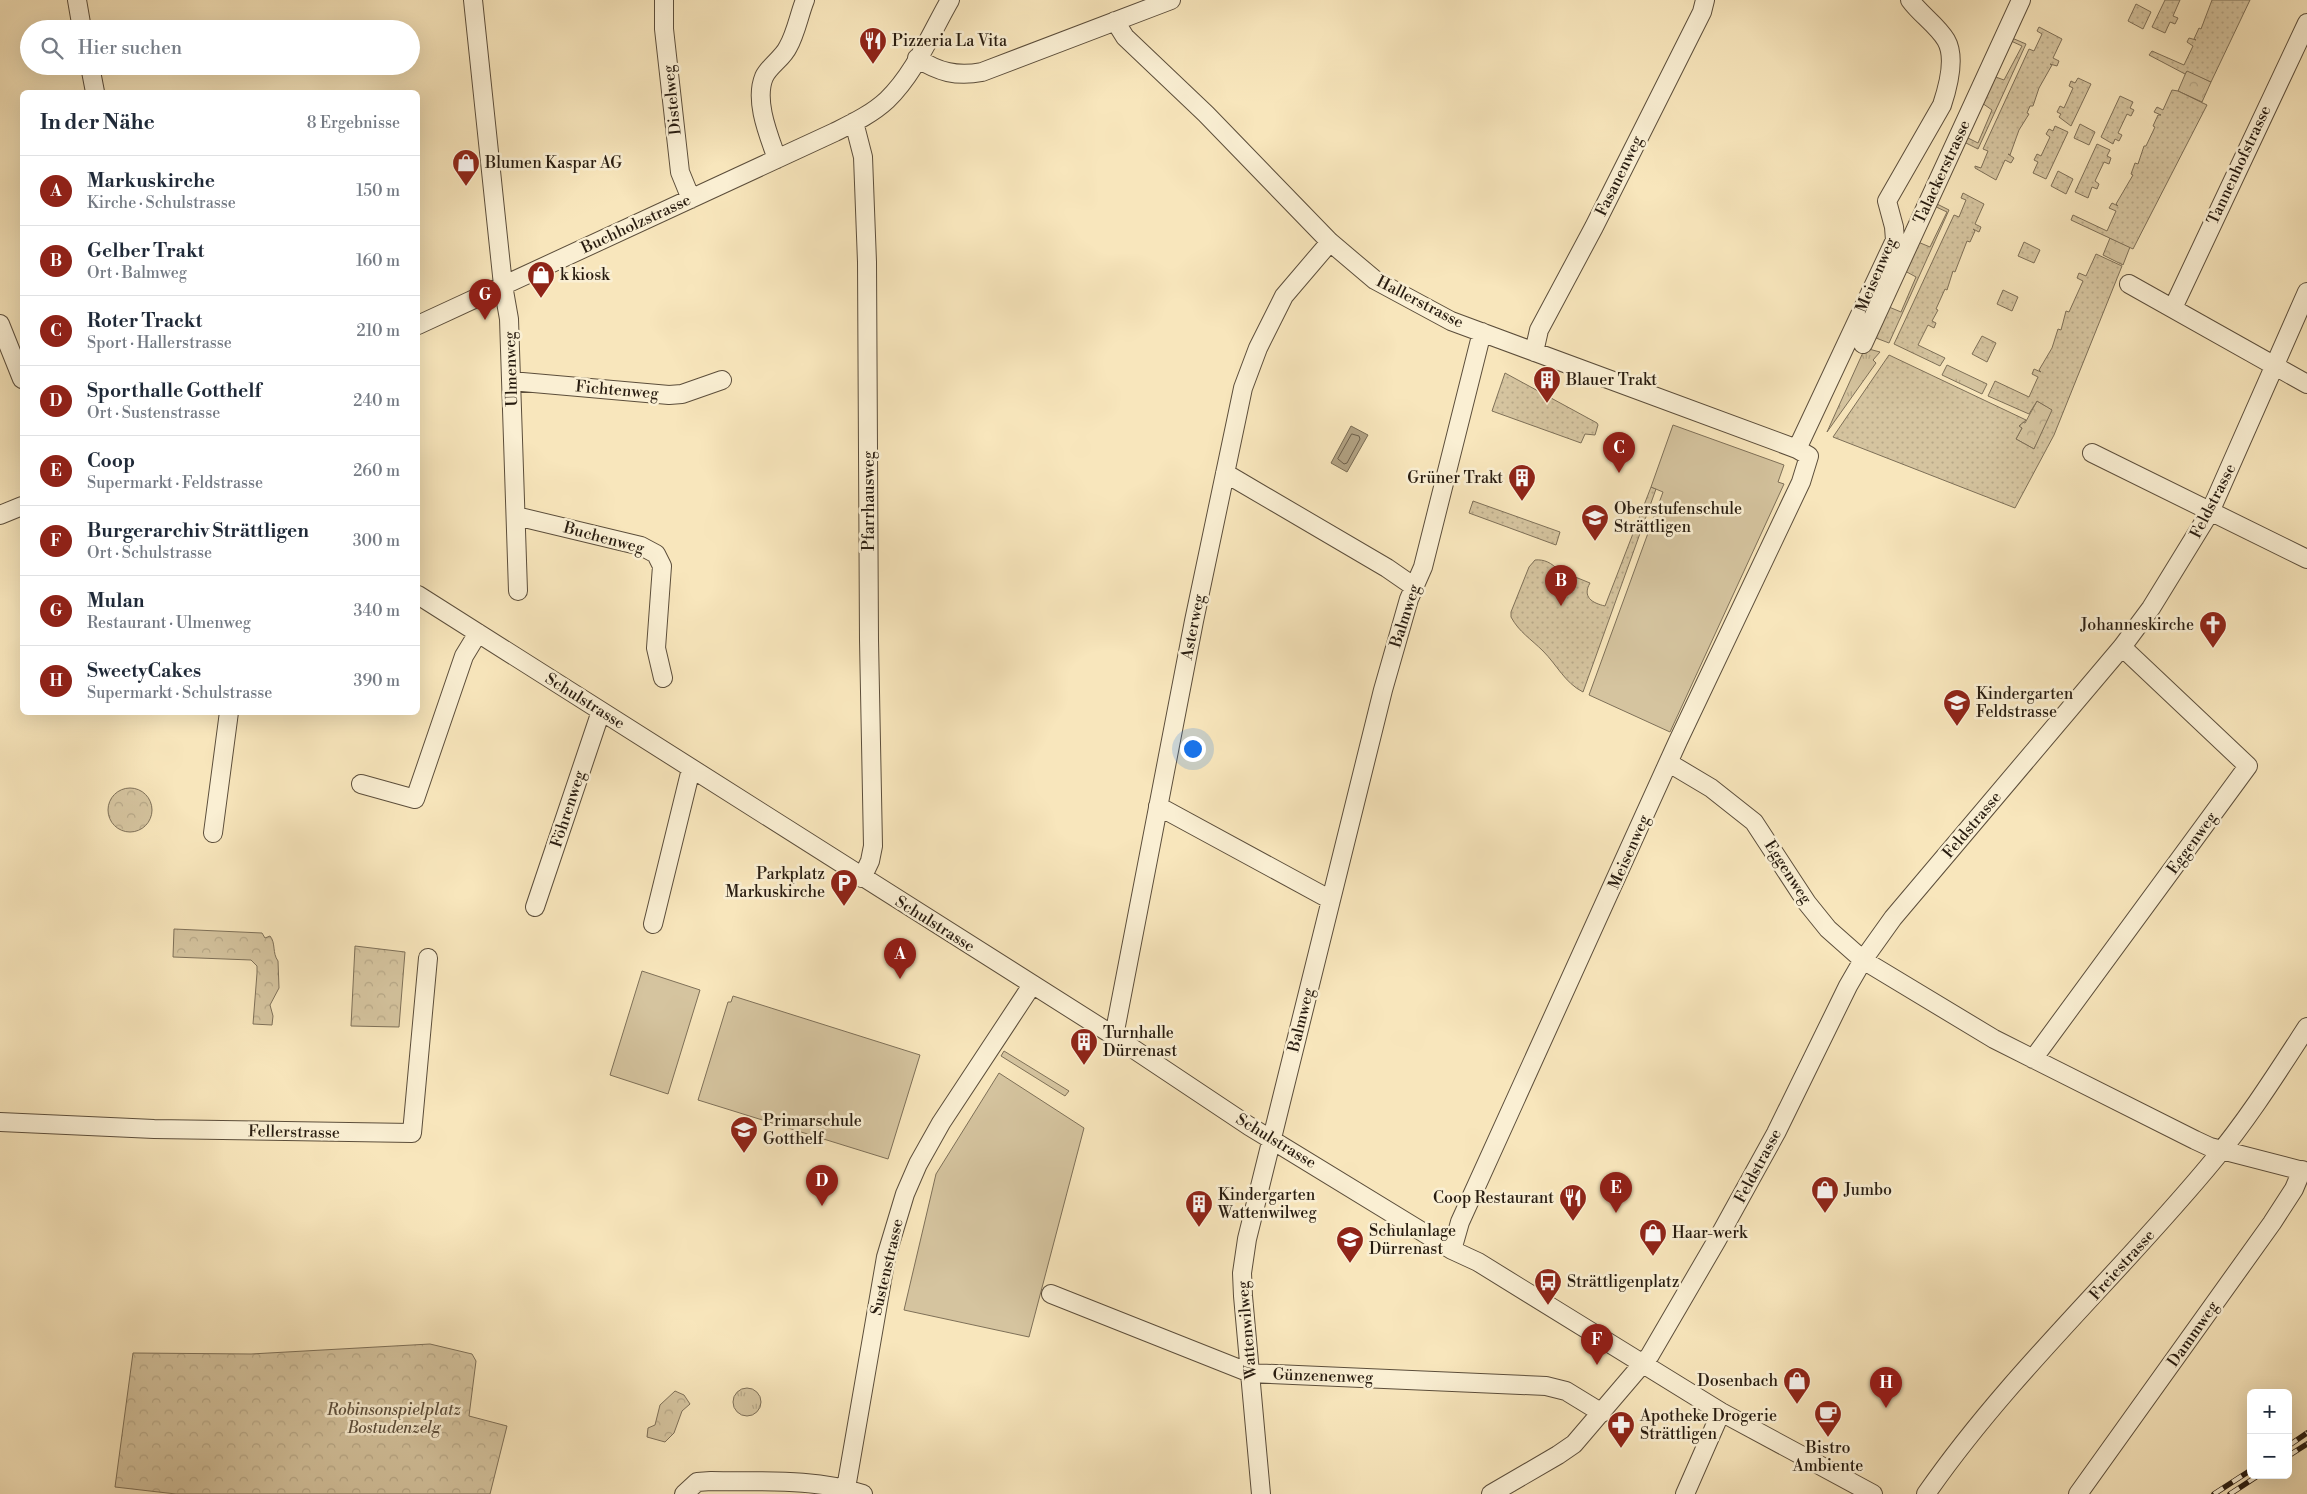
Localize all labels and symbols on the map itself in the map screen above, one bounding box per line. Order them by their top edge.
restaurant icon: Pizzeria La Vita [858,26,888,65]
place label: Pizzeria La Vita [892,31,1008,51]
street label: Distelweg [658,63,686,136]
street label: Tannenhofstrasse [2203,102,2275,228]
street label: Talackerstrasse [1909,117,1975,227]
street label: Fasanenweg [1591,132,1647,220]
shop icon: Blumen Kaspar AG [451,148,481,187]
place label: Blumen Kaspar AG [484,153,622,173]
street label: Buchholzstrasse [577,190,694,259]
street label: Meisenweg [1851,234,1901,315]
shop icon: k kiosk [526,260,556,299]
place label: k kiosk [560,265,611,285]
street label: Hallerstrasse [1373,271,1467,333]
pin: G [469,279,501,320]
street label: Ulmenweg [500,330,522,407]
building icon: Blauer Trakt [1532,365,1562,404]
place label: Blauer Trakt [1565,370,1657,390]
street label: Fichtenweg [575,376,660,404]
pin: C [1603,432,1635,473]
street label: Pfarrhausweg [859,450,879,551]
street label: Feldstrasse [2186,460,2240,542]
building icon: Grüner Trakt [1507,463,1537,502]
place label: Grüner Trakt [1407,468,1503,488]
place label: Oberstufenschule Strättligen [1614,499,1742,537]
school or university icon: Oberstufenschule Strättligen [1580,503,1610,542]
street label: Buchenweg [560,517,647,559]
pin: B [1545,565,1577,606]
street label: Balmweg [1385,581,1425,651]
street label: Asterweg [1177,592,1209,663]
church icon: Johanneskirche [2198,610,2228,649]
place label: Johanneskirche [2079,615,2194,635]
street label: Schulstrasse [541,669,629,733]
place label: Kindergarten Feldstrasse [1976,684,2074,722]
school or university icon: Kindergarten Feldstrasse [1942,688,1972,727]
your location [1180,736,1206,762]
street label: Föhrenweg [546,767,590,850]
street label: Feldstrasse [1938,787,2006,863]
street label: Eggenweg [2163,807,2222,878]
street label: Meisenweg [1604,811,1655,892]
street label: Eggenweg [1760,836,1816,908]
place label: Parkplatz Markuskirche [725,864,825,902]
parking icon: Parkplatz Markuskirche [829,868,859,907]
street label: Schulstrasse [891,892,979,956]
pin: A [884,938,916,979]
street label: Balmweg [1283,985,1319,1055]
place label: Turnhalle Dürrenast [1103,1023,1177,1061]
building icon: Turnhalle Dürrenast [1069,1027,1099,1066]
street label: Schulstrasse [1232,1109,1320,1173]
place label: Primarschule Gotthelf [763,1111,862,1149]
school or university icon: Primarschule Gotthelf [729,1115,759,1154]
street label: Fellerstrasse [248,1121,340,1143]
street label: Feldstrasse [1730,1125,1786,1207]
pin: D [806,1165,838,1206]
pin: E [1600,1172,1632,1213]
shop icon: Jumbo [1810,1175,1840,1214]
place label: Jumbo [1843,1180,1892,1200]
restaurant icon: Coop Restaurant [1558,1183,1588,1222]
place label: Kindergarten Wattenwilweg [1217,1185,1317,1223]
place label: Coop Restaurant [1433,1188,1554,1208]
building icon: Kindergarten Wattenwilweg [1184,1189,1214,1228]
street label: Sustenstrasse [866,1217,908,1317]
shop icon: Haar-werk [1638,1218,1668,1257]
place label: Schulanlage Dürrenast [1369,1221,1456,1259]
place label: Haar-werk [1672,1223,1749,1243]
school or university icon: Schulanlage Dürrenast [1335,1225,1365,1264]
street label: Freiestrasse [2085,1225,2159,1305]
bus stop icon: Strättligenplatz [1533,1267,1563,1306]
place label: Strättligenplatz [1567,1272,1679,1292]
street label: Wattenwilweg [1233,1279,1261,1381]
street label: Dammweg [2163,1297,2223,1371]
pin: F [1581,1324,1613,1365]
street label: Günzenenweg [1272,1364,1374,1388]
shop icon: Dosenbach [1782,1366,1812,1405]
pin: H [1870,1367,1902,1408]
place label: Dosenbach [1697,1371,1778,1391]
cafe icon: Bistro Ambiente [1813,1399,1843,1438]
park label: Robinsonspielplatz Bostudenzelg [326,1400,461,1438]
place label: Apotheke Drogerie Strättligen [1639,1406,1777,1444]
pharmacy icon: Apotheke Drogerie Strättligen [1606,1410,1636,1449]
place label: Bistro Ambiente [1792,1438,1863,1476]

